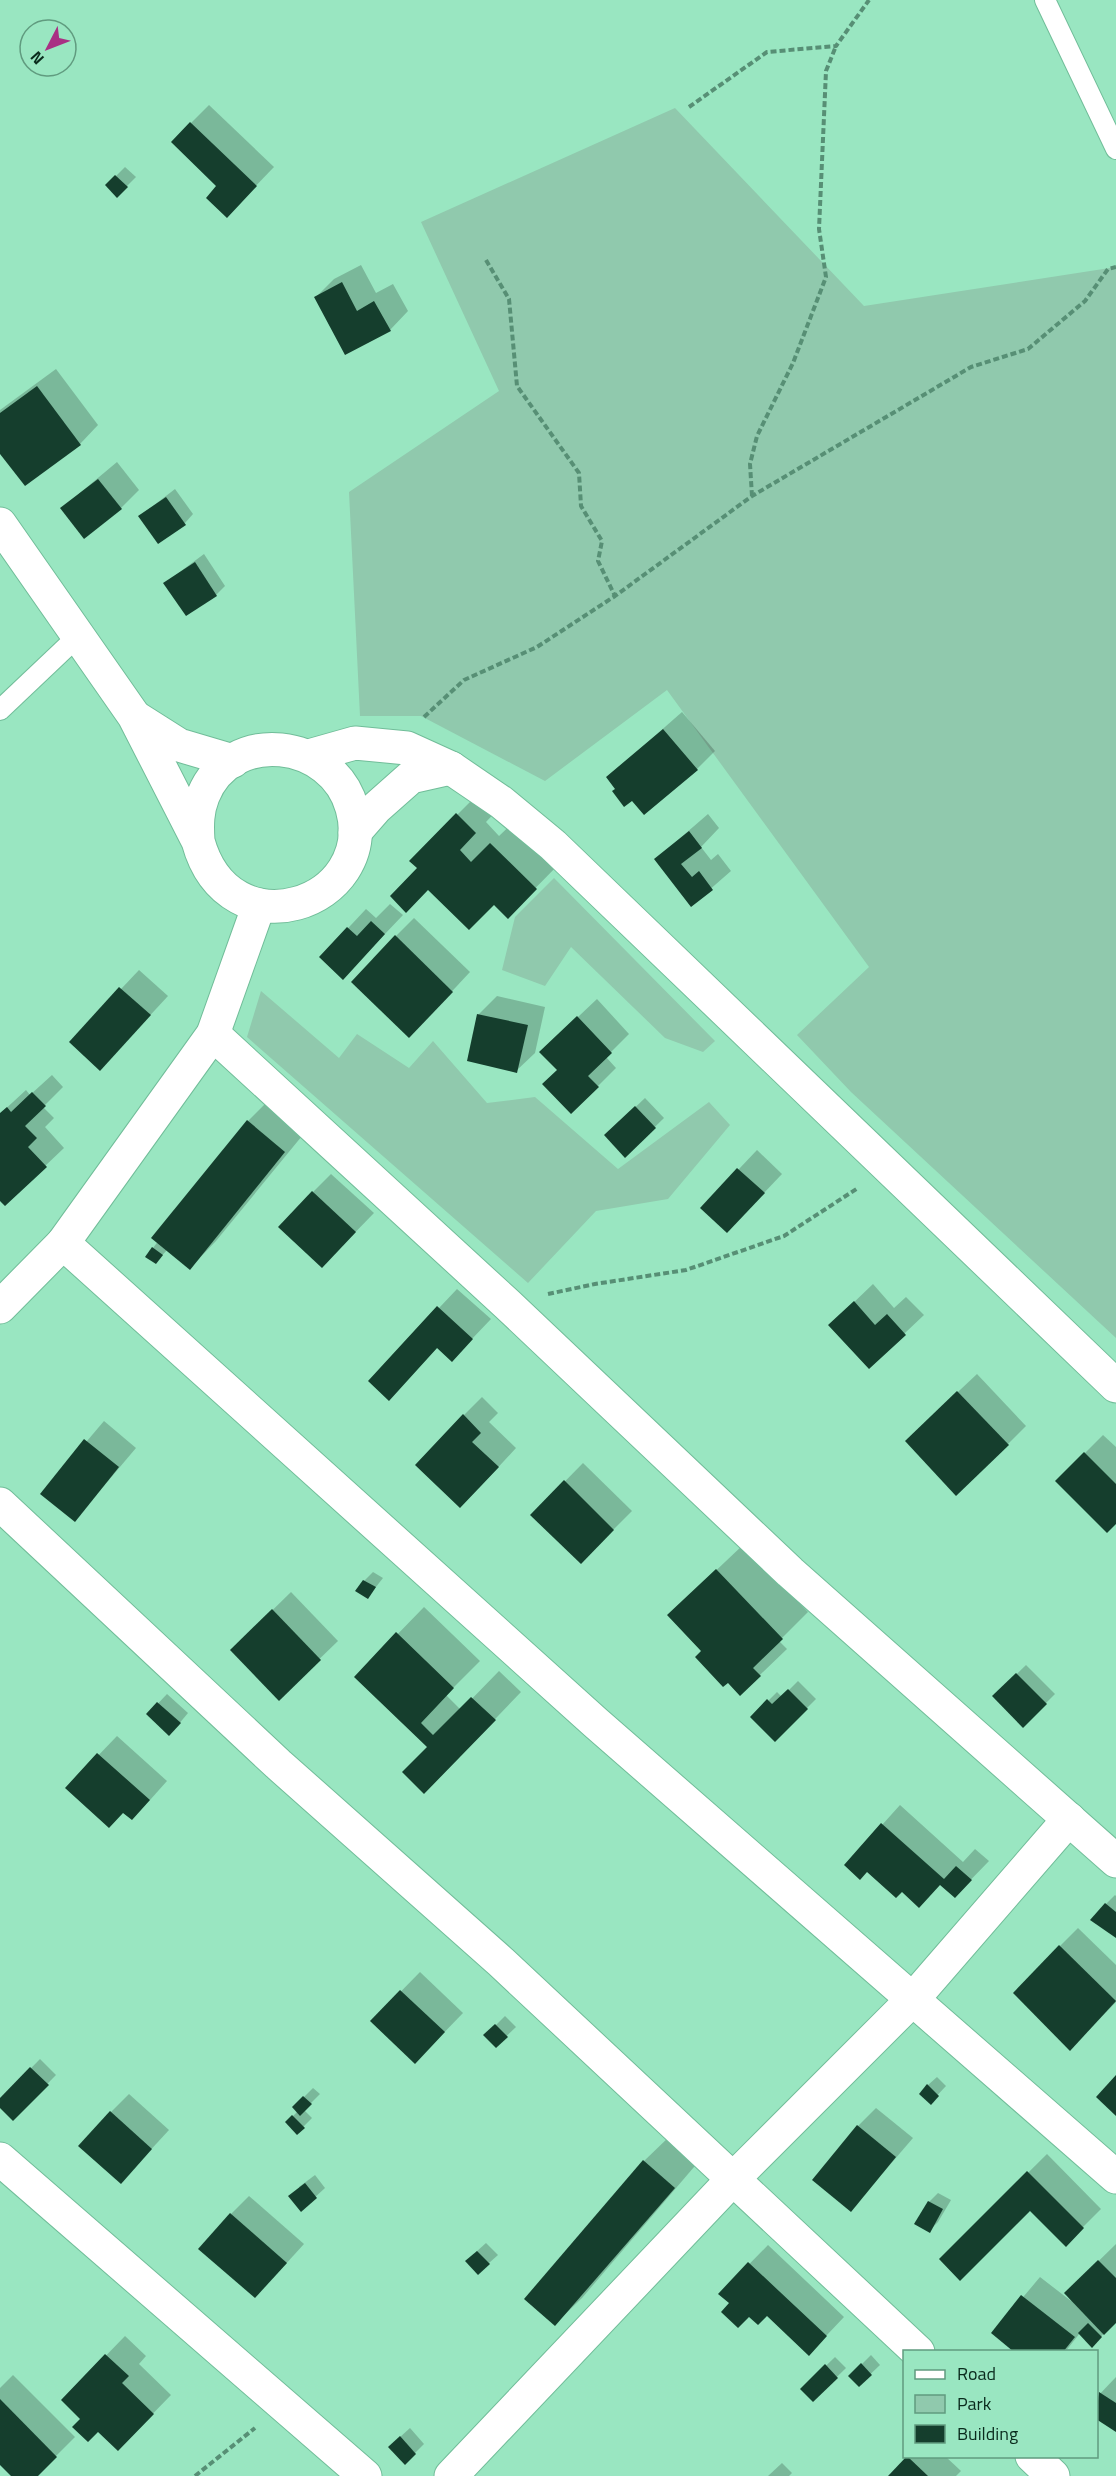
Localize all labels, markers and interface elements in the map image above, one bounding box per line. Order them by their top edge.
north arrow [18,18,78,78]
text: N [24,46,49,70]
legend [903,2350,1098,2458]
text: Road [957,2360,996,2387]
text: Park [957,2390,992,2417]
text: Building [957,2420,1018,2447]

